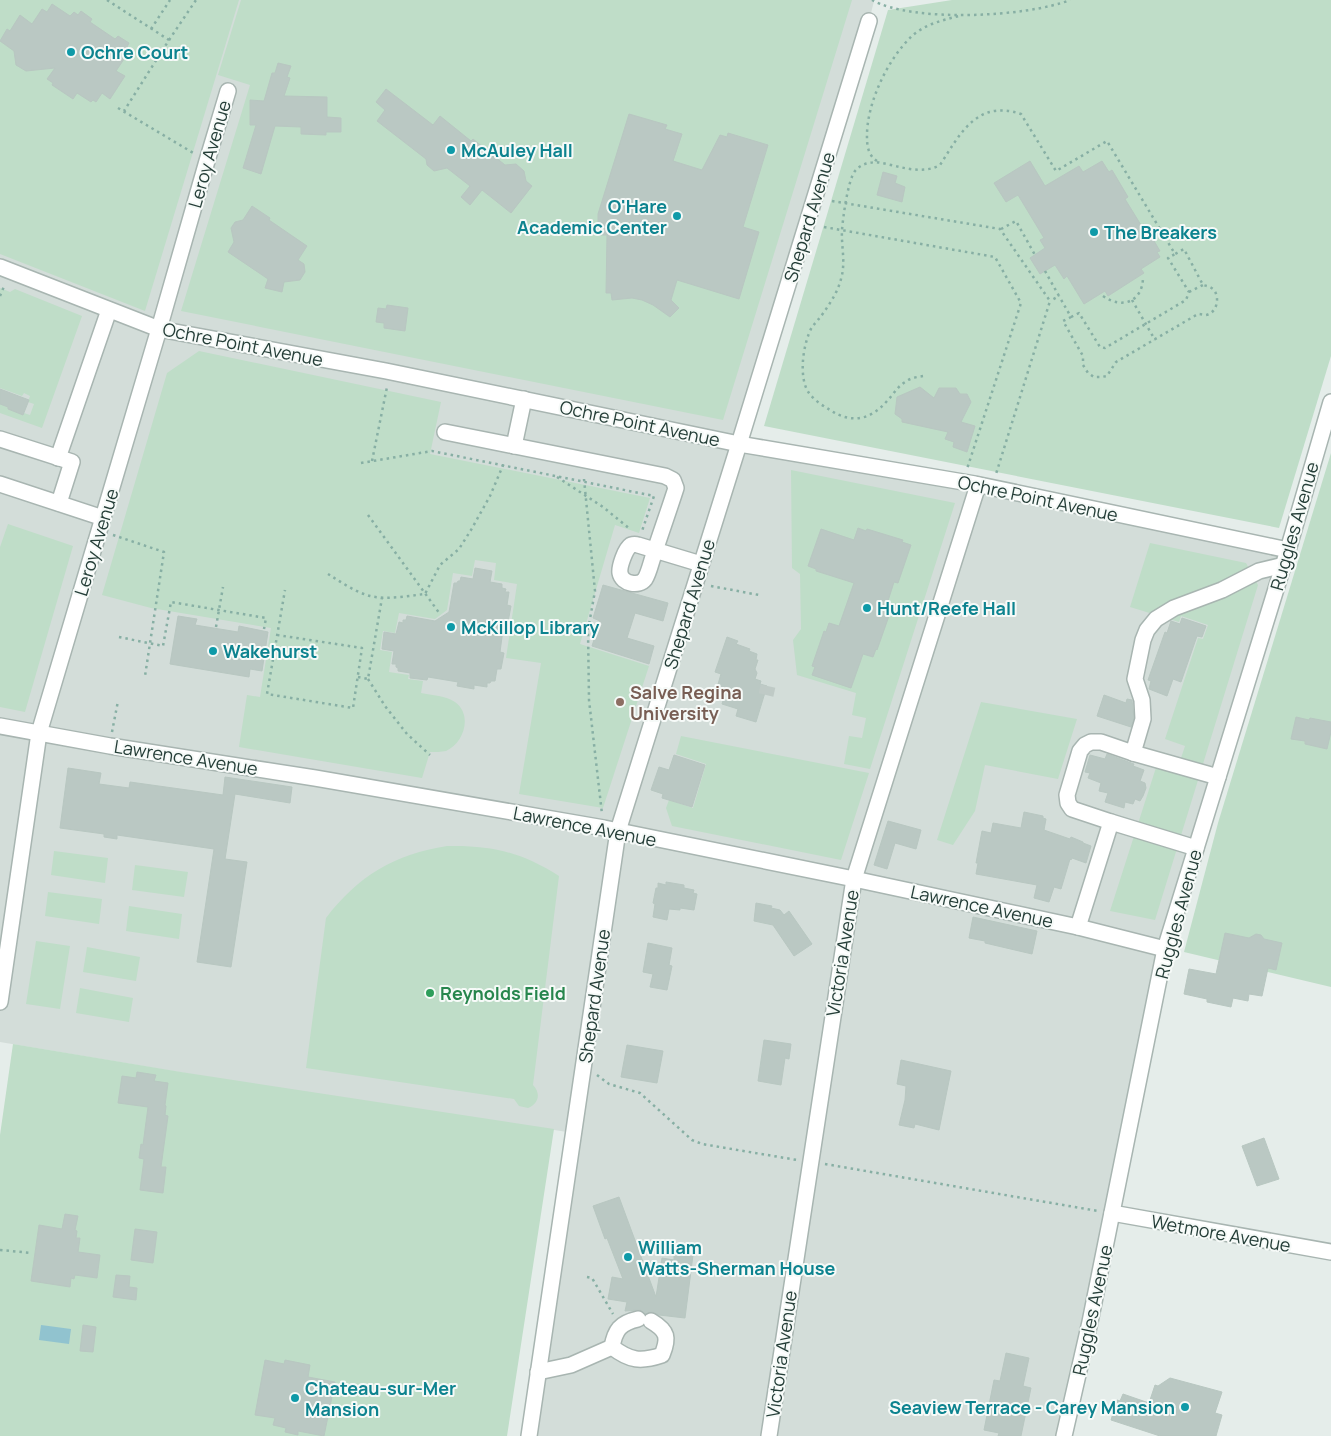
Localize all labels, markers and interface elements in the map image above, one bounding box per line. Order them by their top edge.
place label: Ochre Court [81,40,188,64]
marker: Ochre Court [65,46,77,58]
street label: Leroy Avenue [182,97,236,211]
place label: McAuley Hall [461,138,573,162]
marker: McAuley Hall [445,144,457,156]
street label: Shepard Avenue [778,149,840,285]
place label: O'Hare Academic Center [517,194,667,239]
marker: O'Hare Academic Center [671,210,683,222]
place label: The Breakers [1104,220,1217,244]
marker: The Breakers [1088,226,1100,238]
street label: Ochre Point Avenue [161,317,325,371]
street label: Ochre Point Avenue [558,394,722,452]
street label: Ruggles Avenue [1264,459,1324,593]
street label: Ochre Point Avenue [956,469,1120,527]
street label: Leroy Avenue [68,485,124,599]
street label: Shepard Avenue [658,536,720,672]
place label: Hunt/Reefe Hall [877,596,1016,620]
marker: Hunt/Reefe Hall [861,602,873,614]
place label: McKillop Library [461,615,599,639]
marker: McKillop Library [445,621,457,633]
place label: Wakehurst [223,639,317,663]
marker: Wakehurst [207,645,219,657]
place label: Salve Regina University [630,680,742,725]
marker: Salve Regina University [614,696,626,708]
street label: Lawrence Avenue [112,734,260,780]
street label: Lawrence Avenue [511,800,659,852]
street label: Ruggles Avenue [1149,847,1207,981]
street label: Lawrence Avenue [908,879,1056,933]
street label: Victoria Avenue [820,888,864,1018]
street label: Shepard Avenue [573,928,615,1064]
place label: Reynolds Field [440,981,566,1005]
marker: Reynolds Field [424,987,436,999]
street label: Wetmore Avenue [1149,1209,1293,1257]
place label: William Watts-Sherman House [638,1235,836,1280]
street label: Ruggles Avenue [1066,1243,1118,1377]
marker: William Watts-Sherman House [622,1251,634,1263]
street label: Victoria Avenue [760,1289,802,1419]
place label: Chateau-sur-Mer Mansion [305,1376,456,1421]
marker: Chateau-sur-Mer Mansion [289,1392,301,1404]
place label: Seaview Terrace - Carey Mansion [889,1395,1175,1419]
marker: Seaview Terrace - Carey Mansion [1179,1401,1191,1413]

